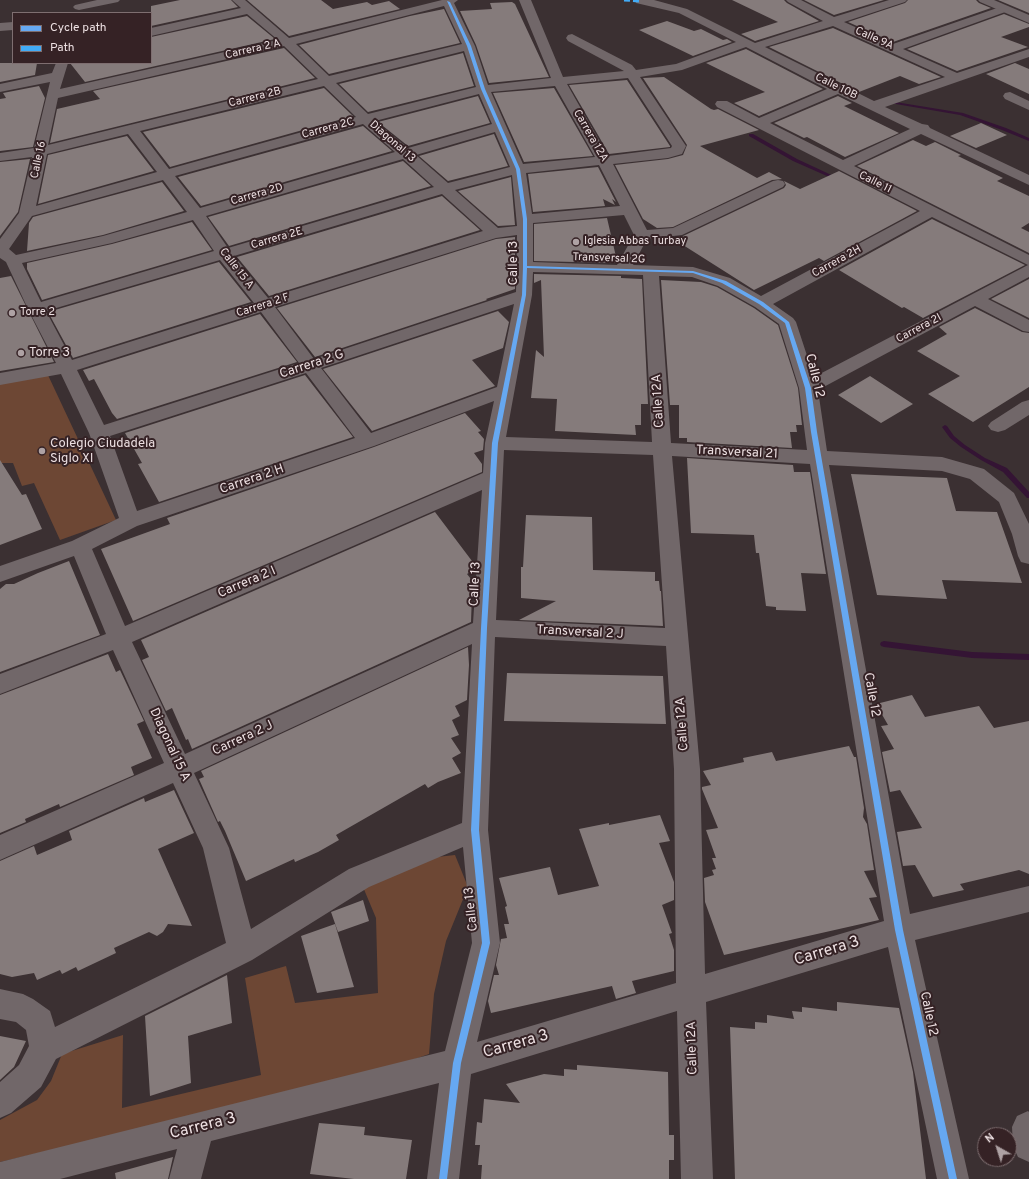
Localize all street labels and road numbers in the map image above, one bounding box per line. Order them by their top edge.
street label: Calle 9A [853,25,895,53]
street label: Carrera 2 A [224,37,282,63]
street label: Calle 10B [813,71,859,103]
street label: Carrera 2B [227,85,283,111]
street label: Carrera 12A [570,108,610,164]
street label: Carrera 2C [300,116,356,142]
street label: Diagonal 13 [366,118,418,166]
street label: Calle 16 [29,140,49,180]
street label: Calle 11 [856,169,894,197]
street label: Carrera 2D [229,181,285,209]
street label: Carrera 2E [250,225,304,253]
street label: Calle 13 [506,241,522,285]
street label: Carrera 2H [810,243,864,281]
street label: Calle 15 A [216,246,256,292]
street label: Transversal 2G [572,251,646,267]
street label: Carrera 2 F [235,291,291,321]
street label: Carrera 2I [894,312,944,346]
street label: Carrera 2 G [278,347,346,383]
street label: Calle 12 [801,352,827,400]
street label: Calle 12A [650,374,668,428]
street label: Transversal 21 [696,443,778,463]
street label: Carrera 2 H [218,462,286,498]
street label: Calle 13 [467,561,485,607]
street label: Carrera 2 I [216,564,278,602]
street label: Transversal 2 J [536,623,624,643]
street label: Calle 12 [859,672,883,718]
street label: Calle 12A [673,697,693,751]
street label: Diagonal 15 A [145,706,193,784]
street label: Carrera 2 J [210,718,276,760]
street label: Calle 13 [462,886,482,932]
street label: Carrera 3 [792,933,862,971]
street label: Calle 12 [916,990,940,1038]
street label: Calle 12A [684,1021,702,1075]
street label: Carrera 3 [481,1026,551,1064]
street label: Carrera 3 [168,1110,238,1144]

